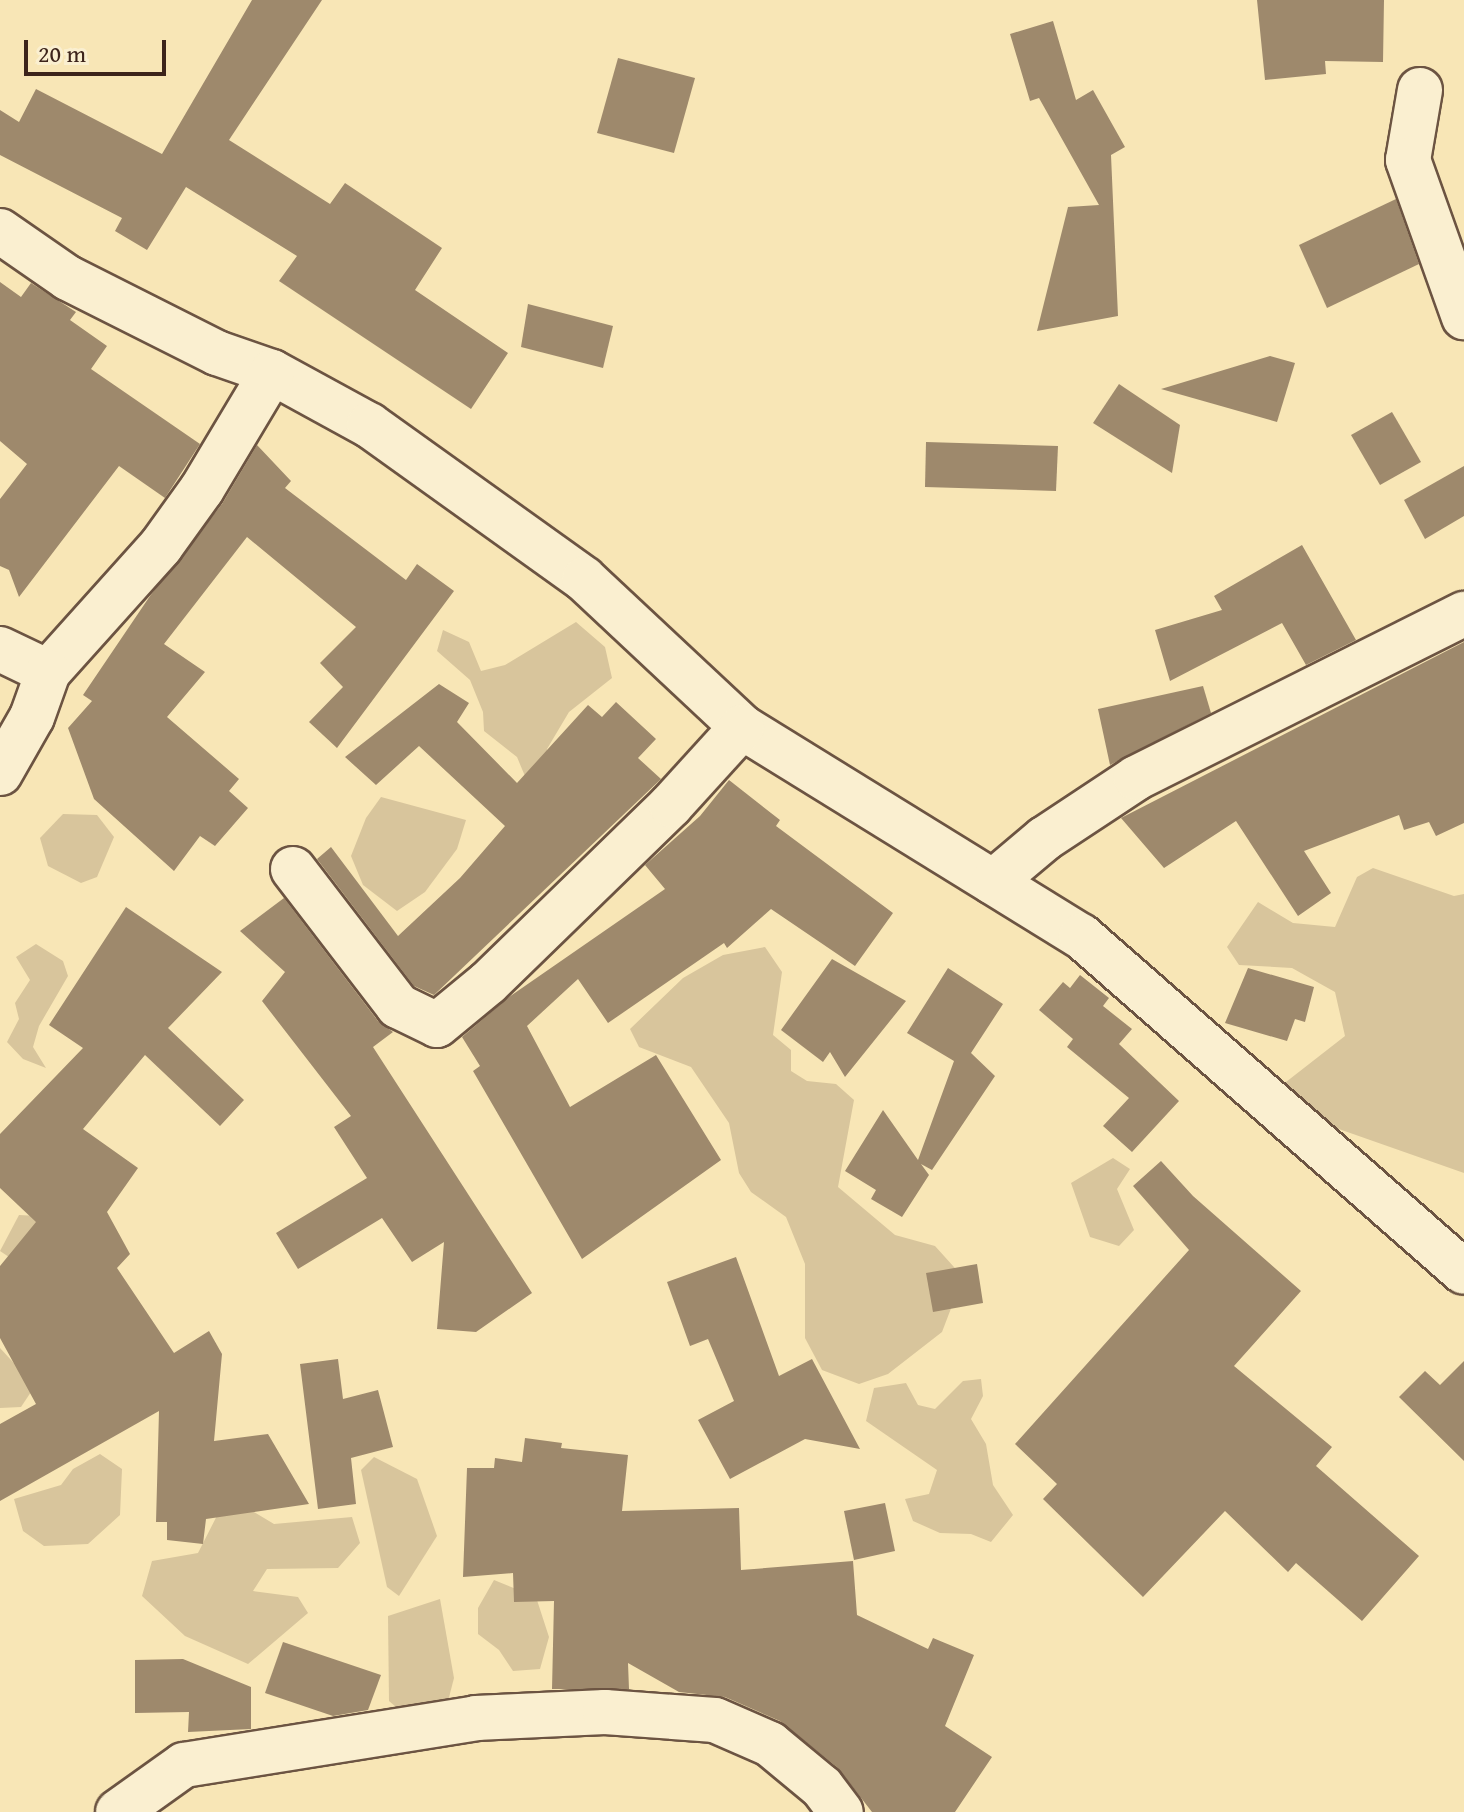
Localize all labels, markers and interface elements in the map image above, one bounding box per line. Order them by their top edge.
scale bar [28,24,170,74]
text: 20 m [38,36,86,71]

